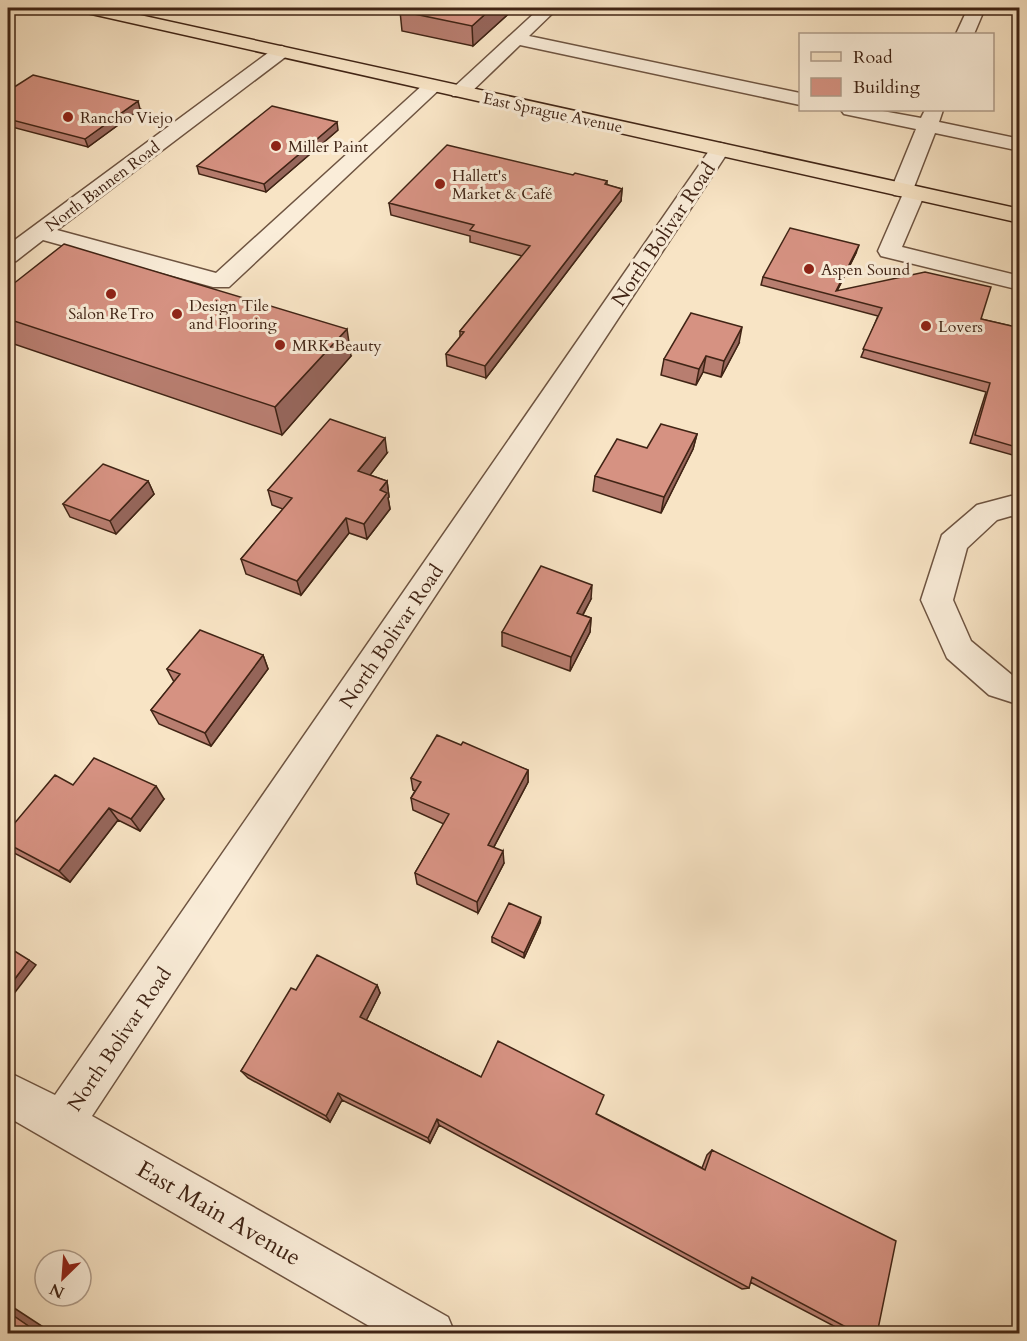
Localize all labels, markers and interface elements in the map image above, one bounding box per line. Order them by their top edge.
legend [799,33,994,111]
text: Road [853,45,893,70]
text: Building [853,75,921,100]
street label: East Sprague Avenue [481,87,625,138]
place label: Rancho Viejo [80,107,173,129]
marker: Rancho Viejo [61,110,75,124]
street label: North Bannen Road [41,136,165,237]
place label: Miller Paint [288,136,368,158]
marker: Miller Paint [269,139,283,153]
street label: North Bolivar Road [605,157,722,312]
place label: Hallett's Market & Café [452,165,552,205]
marker: Hallett's Market & Café [433,177,447,191]
place label: Aspen Sound [821,259,910,281]
marker: Aspen Sound [802,262,816,276]
marker: Salon ReTro [104,287,118,301]
place label: Design Tile and Flooring [189,295,277,335]
place label: Salon ReTro [68,303,154,325]
marker: Design Tile and Flooring [170,307,184,321]
place label: Lovers [938,316,983,338]
marker: Lovers [919,319,933,333]
place label: MRK Beauty [292,335,382,357]
marker: MRK Beauty [273,338,287,352]
street label: North Bolivar Road [333,559,450,714]
street label: North Bolivar Road [61,962,178,1117]
street label: East Main Avenue [130,1153,307,1274]
north arrow [33,1248,93,1308]
text: N [46,1278,68,1304]

